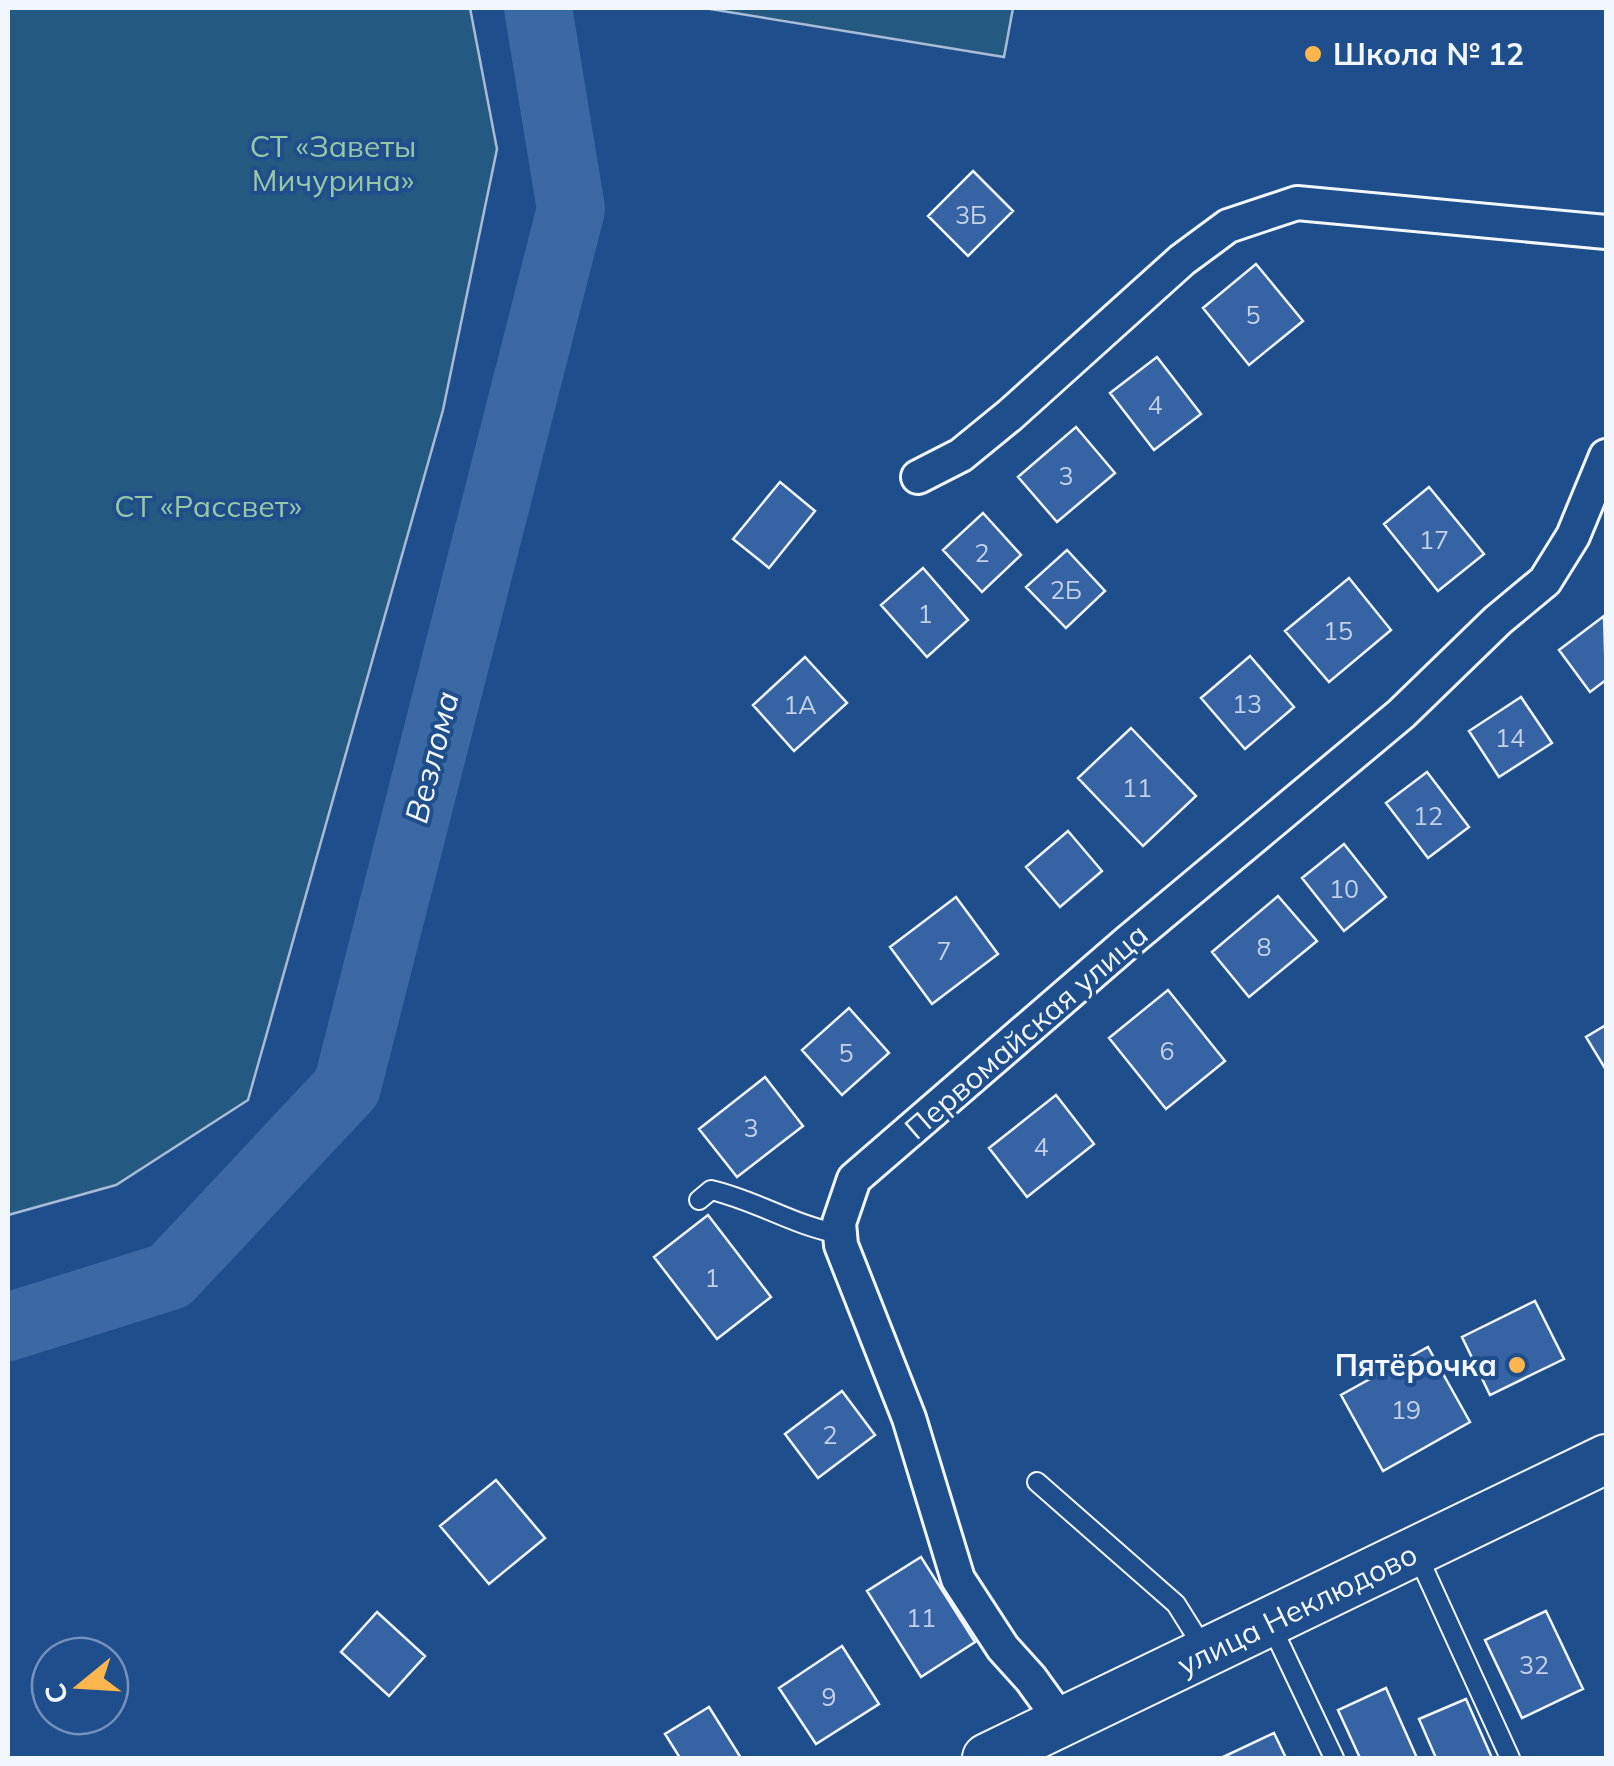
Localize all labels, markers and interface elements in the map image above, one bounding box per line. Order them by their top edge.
place label: Школа № 12 [1333,35,1524,73]
marker: Школа № 12 [1302,43,1324,65]
park label: СТ «Заветы Мичурина» [250,127,416,199]
house number: 3Б [955,199,987,230]
house number: 5 [1245,299,1261,330]
house number: 4 [1147,389,1163,420]
house number: 3 [1058,460,1074,491]
park label: СТ «Рассвет» [114,487,302,525]
house number: 17 [1419,524,1449,555]
house number: 2 [974,537,990,568]
house number: 2Б [1050,574,1082,605]
house number: 1 [917,598,933,629]
house number: 15 [1323,615,1353,646]
water label: Везлома [395,687,467,827]
house number: 13 [1232,688,1262,719]
house number: 1А [783,689,817,720]
house number: 14 [1495,722,1525,753]
house number: 11 [1122,772,1152,803]
house number: 12 [1413,800,1443,831]
house number: 10 [1329,873,1359,904]
street label: Первомайская улица [897,915,1155,1147]
house number: 8 [1256,931,1272,962]
house number: 7 [936,935,952,966]
house number: 6 [1159,1035,1175,1066]
house number: 5 [838,1037,854,1068]
house number: 3 [743,1112,759,1143]
house number: 4 [1033,1131,1049,1162]
house number: 1 [704,1262,720,1293]
place label: Пятёрочка [1335,1346,1497,1384]
marker: Пятёрочка [1506,1354,1528,1376]
house number: 19 [1391,1394,1421,1425]
house number: 2 [822,1419,838,1450]
street label: улица Неклюдово [1171,1534,1423,1684]
house number: 11 [906,1602,936,1633]
north arrow [30,1636,130,1736]
house number: 32 [1519,1649,1549,1680]
text: С [36,1679,75,1708]
house number: 9 [821,1681,837,1712]

